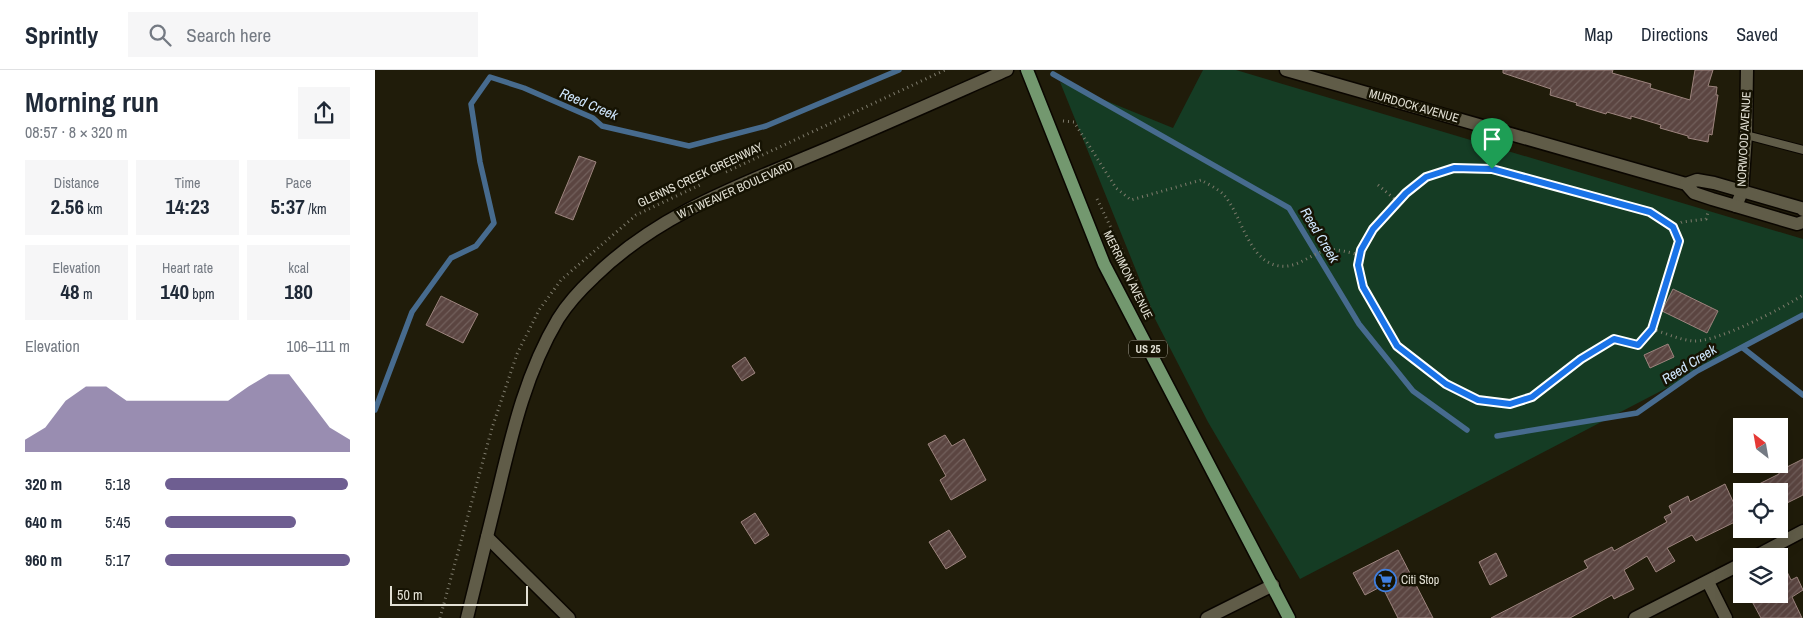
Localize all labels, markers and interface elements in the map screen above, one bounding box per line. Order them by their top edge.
search box [128,12,478,57]
text: Sprintly [25,19,98,51]
icon: search [146,21,174,49]
text: Search here [186,22,271,48]
text: Map [1584,22,1613,47]
text: Directions [1641,22,1708,47]
text: Saved [1736,22,1778,47]
text: Morning run [25,83,159,121]
water label: Reed Creek [557,84,622,125]
street label: MURDOCK AVENUE [1367,86,1461,126]
button: share [298,87,350,139]
street label: NORWOOD AVENUE [1734,91,1754,187]
pin [1471,118,1513,169]
text: 08:57 · 8 × 320 m [25,121,128,143]
icon: arrive [1478,125,1506,153]
street label: GLENNS CREEK GREENWAY [635,139,765,211]
street label: W T WEAVER BOULEVARD [675,157,795,223]
text: Distance [54,174,99,192]
text: Time [175,174,200,192]
text: Pace [285,174,312,192]
text: 2.56 [50,192,84,221]
text: 14:23 [165,192,210,221]
text: 5:37 [270,192,305,221]
text: km [84,200,103,218]
text: /km [305,200,327,218]
water label: Reed Creek [1297,204,1344,267]
street label: MERRIMON AVENUE [1100,228,1156,322]
text: Elevation [53,259,100,277]
text: Heart rate [162,259,213,277]
text: kcal [288,259,309,277]
text: 48 [61,277,80,306]
text: 140 [160,277,189,306]
text: 180 [284,277,313,306]
text: m [80,285,92,303]
text: bpm [189,285,215,303]
text: Elevation [25,335,80,357]
text: 106–111 m [286,335,350,357]
water label: Reed Creek [1658,339,1721,388]
road number: US 25 [1129,340,1167,358]
north arrow [1733,418,1787,472]
map controls [1733,418,1788,603]
text: 320 m [25,473,62,495]
text: 5:18 [105,473,131,495]
button: locate [1733,483,1788,538]
text: 640 m [25,511,62,533]
text: 5:45 [105,511,131,533]
button: layers [1733,548,1788,603]
text: 960 m [25,549,62,571]
text: 5:17 [105,549,131,571]
supermarket icon: Citi Stop [1373,568,1397,592]
place label: Citi Stop [1401,572,1439,588]
scale bar [390,583,527,606]
text: 50 m [397,586,423,604]

